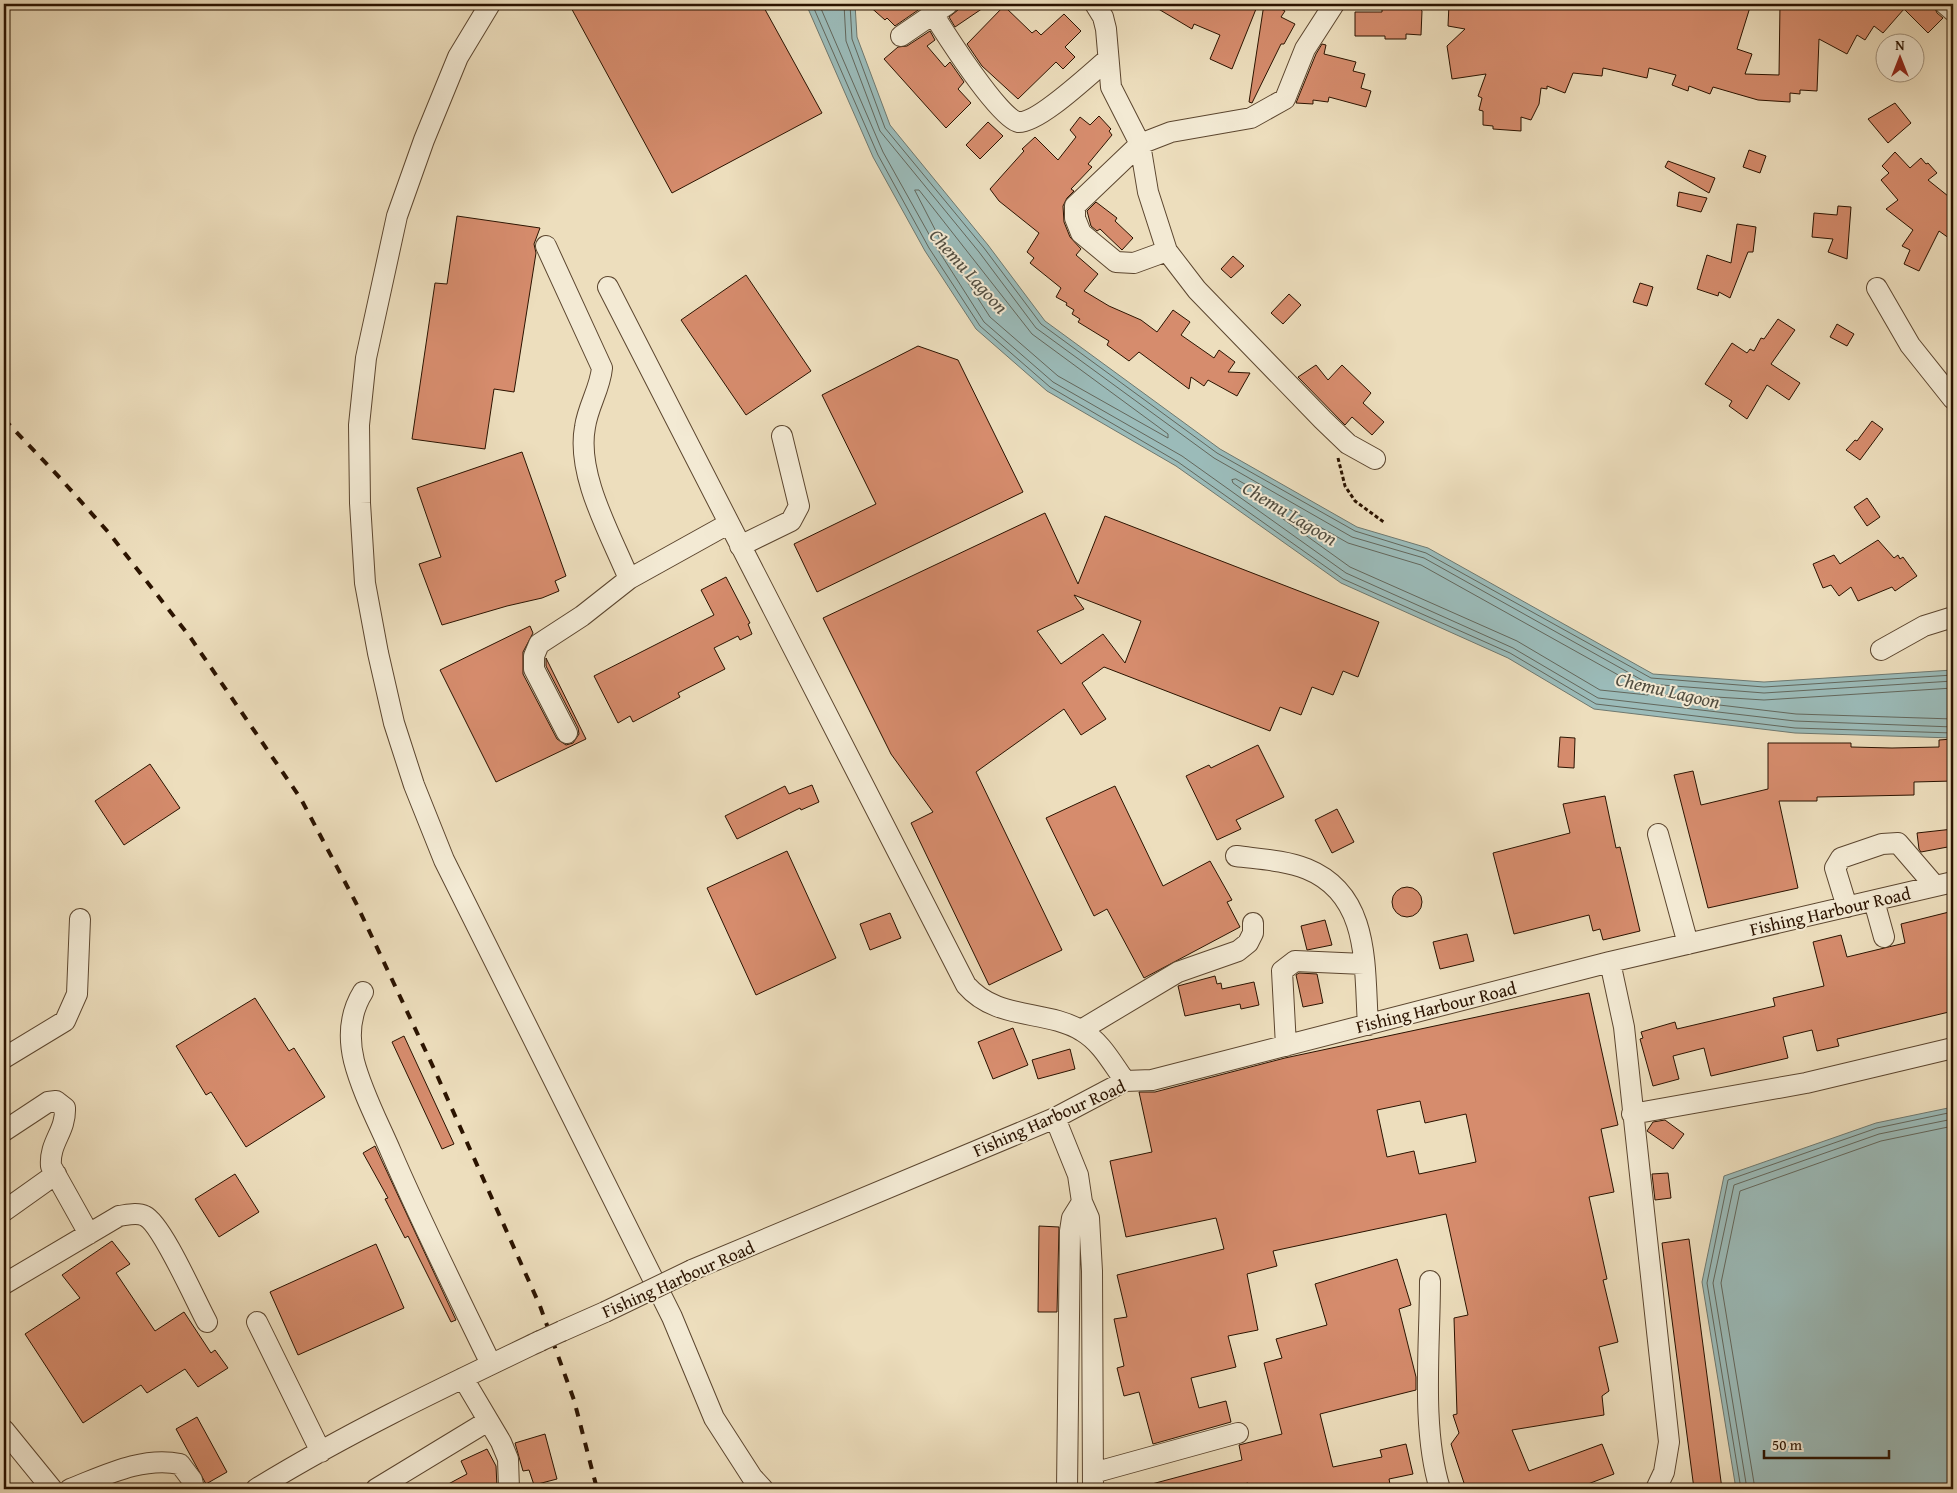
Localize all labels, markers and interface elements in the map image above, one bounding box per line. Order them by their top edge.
north arrow [1874,32,1924,82]
text: N [1895,35,1905,55]
water label: Chemu Lagoon [923,222,1015,320]
water label: Chemu Lagoon [1237,474,1343,553]
water label: Chemu Lagoon [1613,664,1723,716]
street label: Fishing Harbour Road [1747,879,1913,943]
street label: Fishing Harbour Road [1353,974,1519,1040]
street label: Fishing Harbour Road [968,1072,1130,1164]
street label: Fishing Harbour Road [597,1233,759,1325]
scale bar [1764,1428,1890,1460]
text: 50 m [1772,1434,1803,1455]

